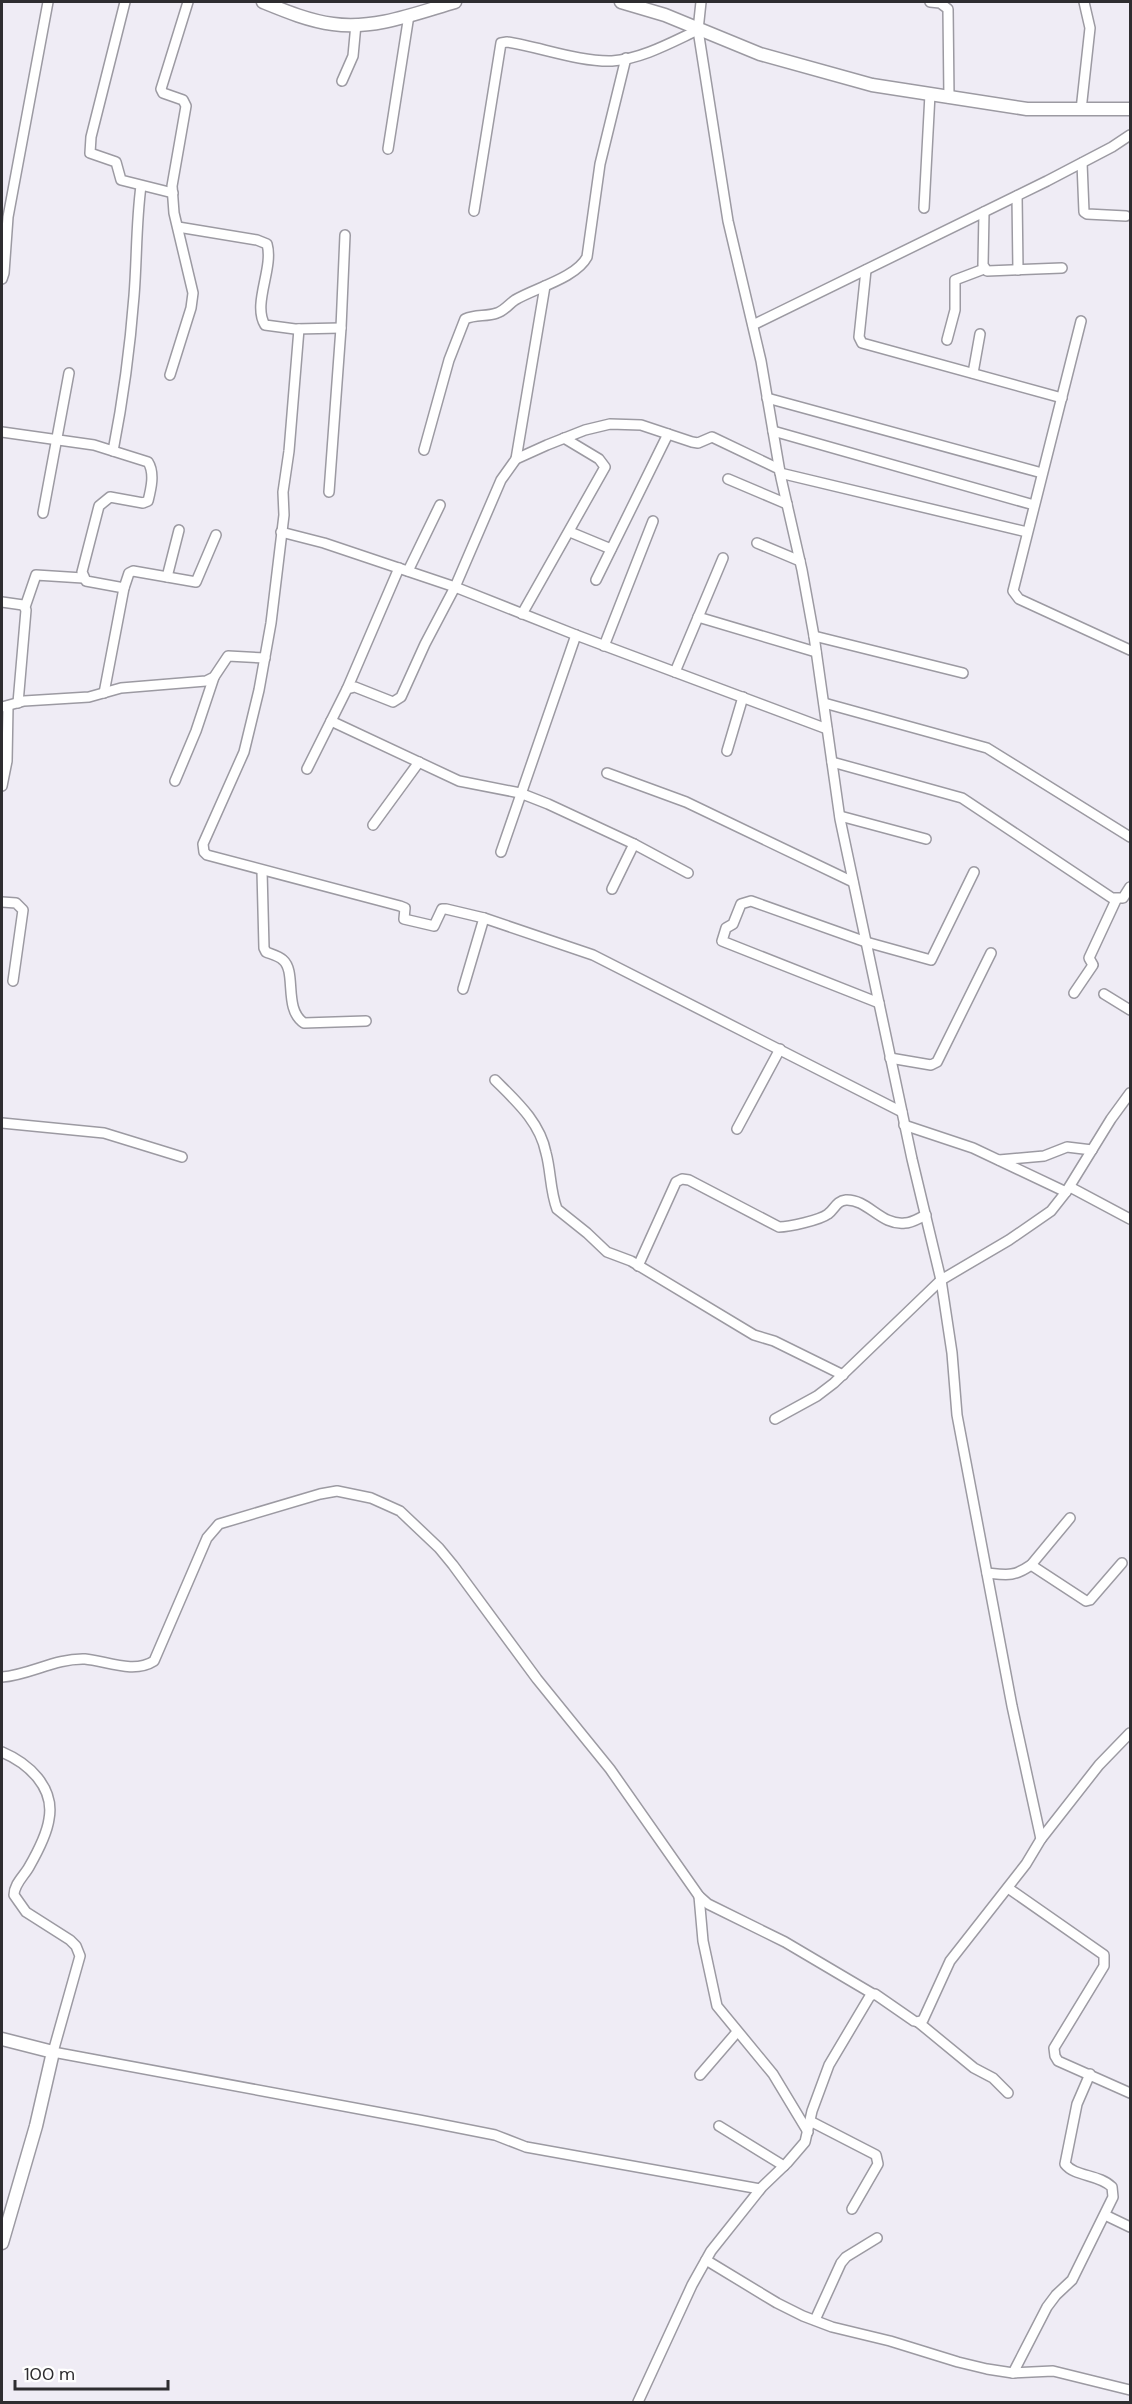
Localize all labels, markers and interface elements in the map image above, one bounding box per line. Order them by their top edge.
scale bar [15,2353,168,2391]
text: 100 m [24,2362,75,2386]

